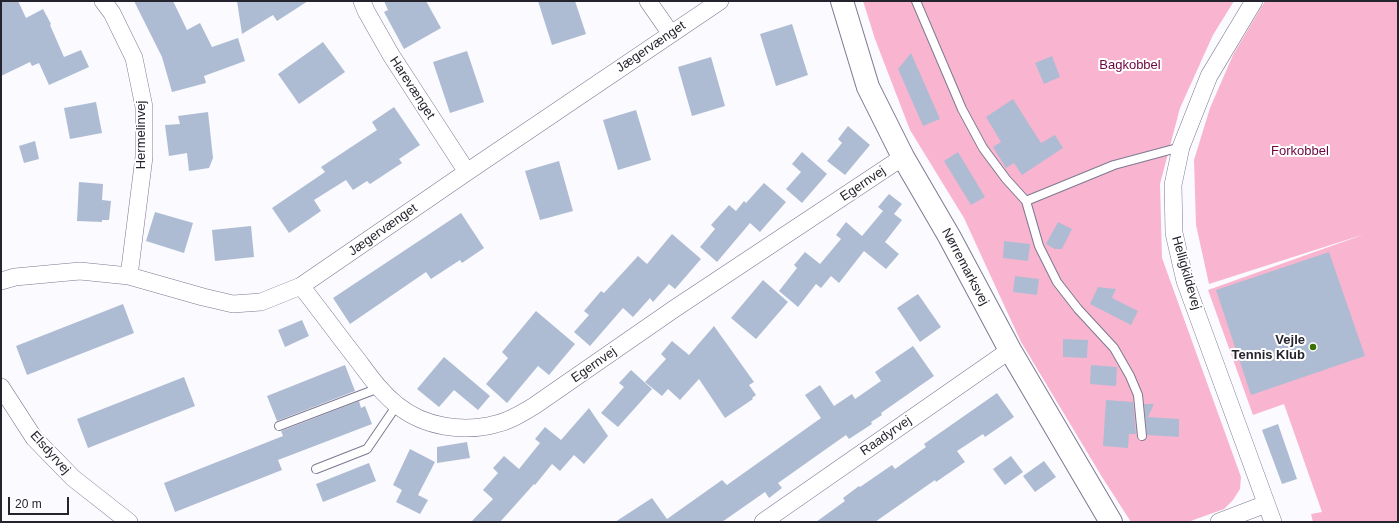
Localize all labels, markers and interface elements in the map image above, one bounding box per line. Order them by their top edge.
street label: Jægervænget [613,18,689,76]
street label: Harevænget [386,54,438,122]
park label: Bagkobbel [1099,57,1161,73]
street label: Hermelinvej [133,101,149,169]
park label: Forkobbel [1271,143,1329,159]
street label: Egernvej [837,163,889,205]
street label: Jægervænget [346,201,420,259]
street label: Nørremarksvej [938,226,992,308]
street label: Helligkildevej [1168,234,1204,312]
place label: Vejle Tennis Klub [1232,332,1305,363]
marker: Vejle Tennis Klub [1308,342,1318,352]
street label: Egernvej [569,344,619,386]
street label: Raadyrvej [858,413,914,459]
street label: Elsdyrvej [27,428,73,478]
scale bar [10,489,71,515]
text: 20 m [15,497,42,511]

